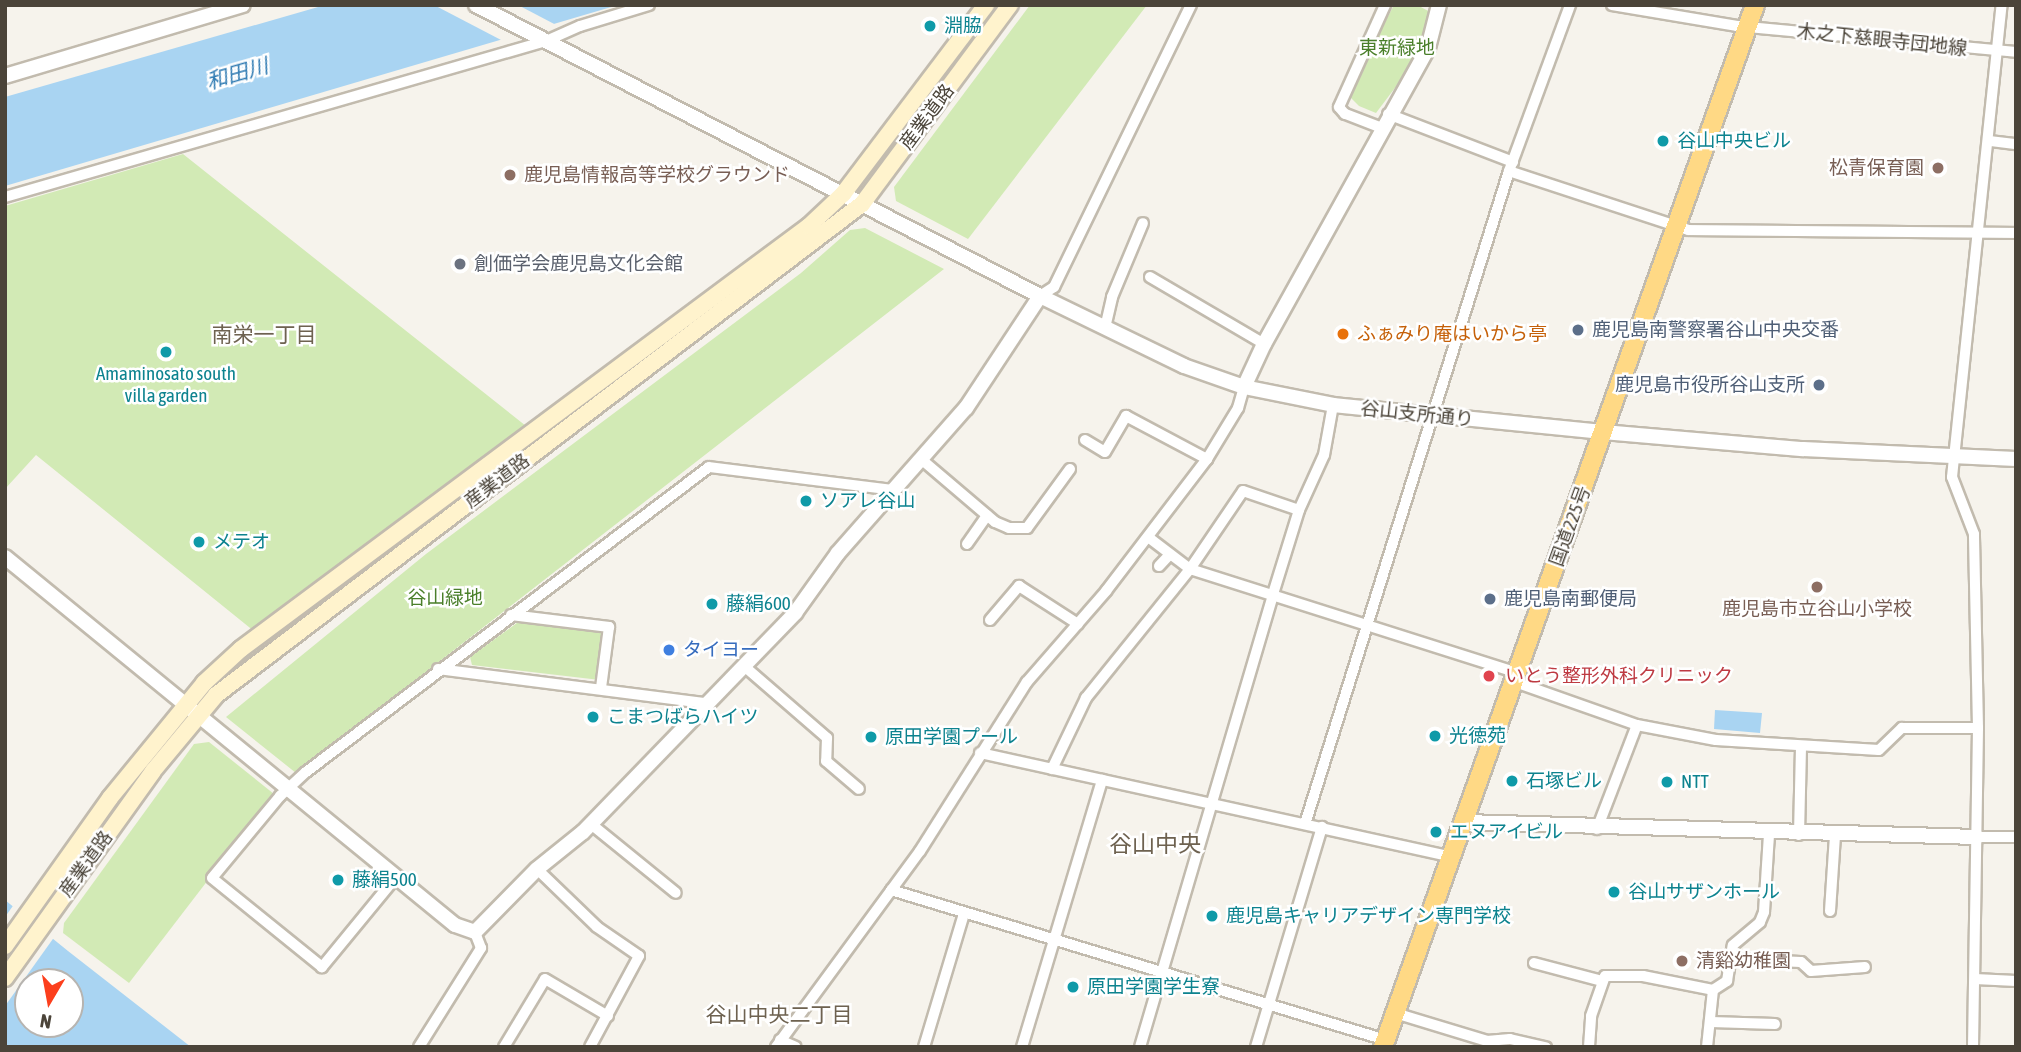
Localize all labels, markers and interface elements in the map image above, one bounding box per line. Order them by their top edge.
place label: 淵脇 [944,15,982,37]
marker: 淵脇 [922,18,938,34]
street label: 木之下慈眼寺団地線 [1796,20,1968,60]
park label: 東新緑地 [1359,37,1435,59]
water label: 和田川 [203,52,271,94]
street label: 産業道路 [895,80,959,154]
place label: 谷山中央ビル [1677,130,1791,152]
marker: 谷山中央ビル [1655,133,1671,149]
place label: 松青保育園 [1829,157,1924,179]
marker: 松青保育園 [1930,160,1946,176]
place label: 鹿児島情報高等学校グラウンド [524,164,790,186]
marker: 鹿児島情報高等学校グラウンド [502,167,518,183]
place label: 創価学会鹿児島文化会館 [474,253,683,275]
marker: 創価学会鹿児島文化会館 [452,256,468,272]
place label: 鹿児島南警察署谷山中央交番 [1592,319,1839,341]
district label: 南栄一丁目 [212,321,316,347]
marker: 鹿児島南警察署谷山中央交番 [1570,322,1586,338]
place label: ふぁみり庵はいから亭 [1357,323,1547,345]
marker: ふぁみり庵はいから亭 [1335,326,1351,342]
marker: Amaminosato south villa garden [158,344,174,360]
place label: Amaminosato south villa garden [96,363,236,407]
place label: 鹿児島市役所谷山支所 [1615,374,1805,396]
marker: 鹿児島市役所谷山支所 [1811,377,1827,393]
street label: 谷山支所通り [1359,397,1475,431]
street label: 産業道路 [460,449,534,513]
street label: 国道225号 [1545,483,1595,569]
place label: ソアレ谷山 [820,490,915,512]
marker: ソアレ谷山 [798,493,814,509]
place label: メテオ [213,531,270,553]
marker: メテオ [191,534,207,550]
marker: 鹿児島市立谷山小学校 [1809,579,1825,595]
park label: 谷山緑地 [407,587,483,609]
place label: 鹿児島南郵便局 [1504,588,1637,610]
marker: 鹿児島南郵便局 [1482,591,1498,607]
place label: 藤絹600 [726,593,791,615]
marker: 藤絹600 [704,596,720,612]
place label: 鹿児島市立谷山小学校 [1722,598,1912,620]
place label: タイヨー [683,639,759,661]
marker: タイヨー [661,642,677,658]
place label: いとう整形外科クリニック [1505,665,1733,687]
marker: いとう整形外科クリニック [1479,666,1499,686]
place label: こまつばらハイツ [607,706,759,728]
marker: こまつばらハイツ [585,709,601,725]
place label: 光徳苑 [1449,725,1506,747]
place label: 原田学園プール [885,726,1018,748]
marker: 光徳苑 [1427,728,1443,744]
marker: 原田学園プール [863,729,879,745]
place label: 石塚ビル [1526,770,1602,792]
place label: NTT [1681,771,1709,793]
marker: 石塚ビル [1504,773,1520,789]
marker: NTT [1659,774,1675,790]
place label: エヌアイビル [1450,821,1564,843]
marker: エヌアイビル [1428,824,1444,840]
street label: 産業道路 [54,827,118,901]
district label: 谷山中央 [1109,830,1201,858]
place label: 藤絹500 [352,869,417,891]
marker: 藤絹500 [330,872,346,888]
place label: 谷山サザンホール [1628,881,1780,903]
marker: 谷山サザンホール [1606,884,1622,900]
place label: 鹿児島キャリアデザイン専門学校 [1226,905,1511,927]
marker: 鹿児島キャリアデザイン専門学校 [1204,908,1220,924]
place label: 清谿幼稚園 [1696,950,1791,972]
marker: 清谿幼稚園 [1674,953,1690,969]
north arrow [14,968,84,1038]
place label: 原田学園学生寮 [1087,976,1220,998]
marker: 原田学園学生寮 [1065,979,1081,995]
district label: 谷山中央二丁目 [706,1001,852,1027]
text: N [38,1010,53,1034]

